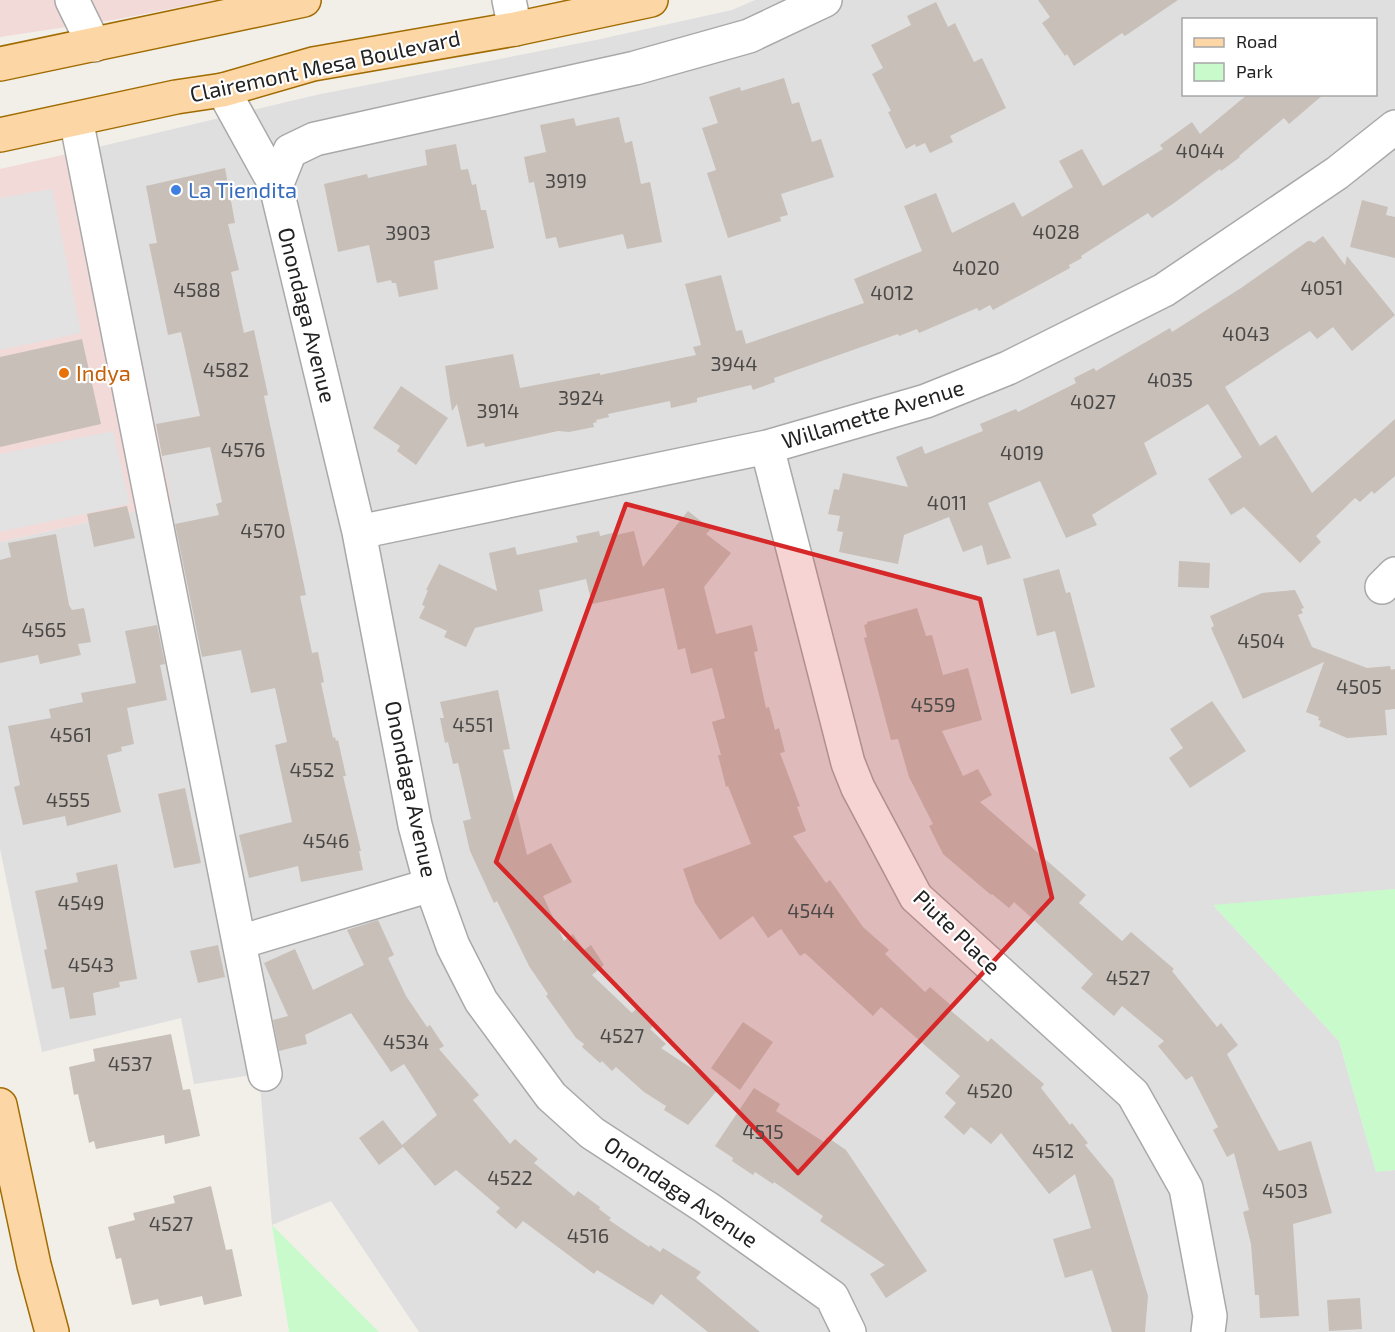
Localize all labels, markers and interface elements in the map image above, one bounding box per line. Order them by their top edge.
legend [1182,18,1377,96]
street label: Clairemont Mesa Boulevard [187,24,462,106]
text: Road [1236,30,1277,52]
text: Park [1236,60,1273,82]
house number: 4044 [1176,138,1224,162]
house number: 3919 [545,168,587,192]
place label: La Tiendita [188,176,297,202]
marker: La Tiendita [169,183,183,197]
house number: 4028 [1032,219,1080,243]
house number: 3903 [385,220,431,244]
street label: Onondaga Avenue [274,224,342,405]
house number: 4020 [952,255,1000,279]
house number: 4051 [1300,275,1344,299]
house number: 4588 [173,277,221,301]
house number: 4012 [870,280,914,304]
house number: 4043 [1222,321,1270,345]
house number: 3944 [710,351,758,375]
house number: 4582 [203,357,249,381]
place label: Indya [76,359,131,385]
marker: Indya [57,366,71,380]
house number: 4035 [1147,367,1193,391]
street label: Willamette Avenue [778,373,967,453]
house number: 3924 [558,385,604,409]
house number: 4027 [1070,389,1116,413]
house number: 3914 [477,398,519,422]
house number: 4576 [221,437,265,461]
house number: 4019 [1000,440,1044,464]
house number: 4011 [927,490,967,514]
house number: 4570 [240,518,286,542]
house number: 4565 [21,617,67,641]
house number: 4504 [1237,628,1285,652]
house number: 4505 [1336,674,1382,698]
house number: 4559 [910,692,956,716]
street label: Onondaga Avenue [381,698,443,879]
house number: 4551 [452,712,494,736]
house number: 4561 [50,722,92,746]
house number: 4552 [290,757,334,781]
house number: 4555 [46,787,90,811]
house number: 4546 [303,828,349,852]
street label: Piute Place [909,884,1006,979]
house number: 4549 [58,890,104,914]
house number: 4544 [787,898,835,922]
house number: 4543 [68,952,114,976]
house number: 4527 [1106,965,1150,989]
house number: 4527 [600,1023,644,1047]
house number: 4534 [383,1029,429,1053]
house number: 4537 [108,1051,152,1075]
house number: 4520 [967,1078,1013,1102]
house number: 4515 [742,1119,784,1143]
street label: Onondaga Avenue [600,1130,763,1252]
house number: 4512 [1032,1138,1074,1162]
house number: 4522 [487,1165,533,1189]
house number: 4503 [1262,1178,1308,1202]
house number: 4527 [149,1211,193,1235]
house number: 4516 [567,1223,609,1247]

